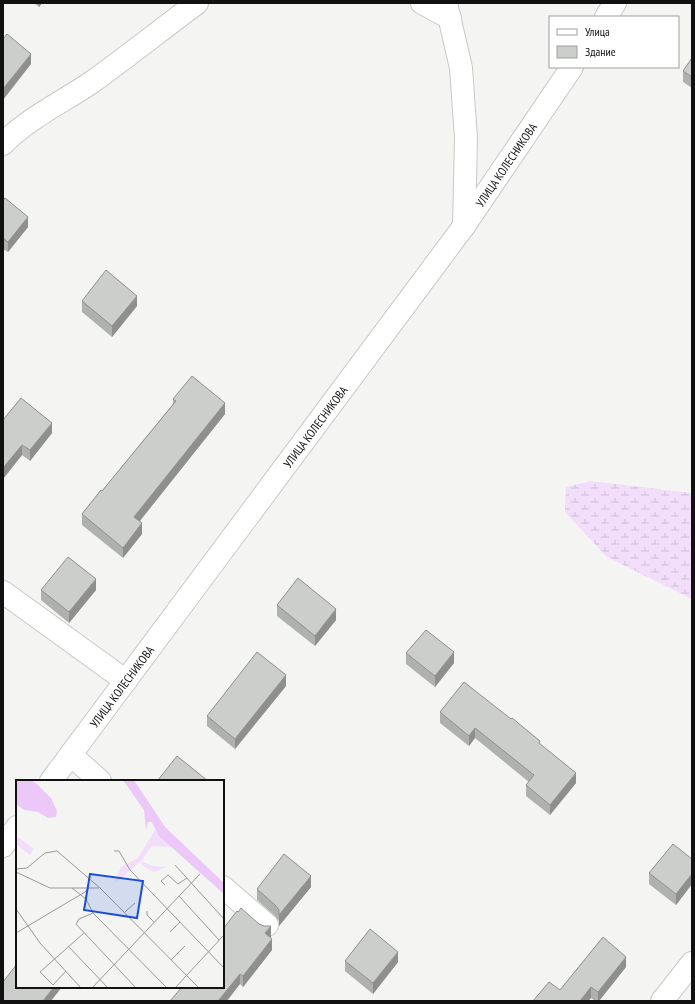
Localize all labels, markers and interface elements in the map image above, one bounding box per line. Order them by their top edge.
legend [549,16,679,68]
text: Улица [585,24,610,39]
text: Здание [585,44,616,59]
street label: УЛИЦА КОЛЕСНИКОВА [472,120,540,209]
street label: УЛИЦА КОЛЕСНИКОВА [280,382,350,470]
street label: УЛИЦА КОЛЕСНИКОВА [86,642,157,730]
inset map [16,780,224,988]

